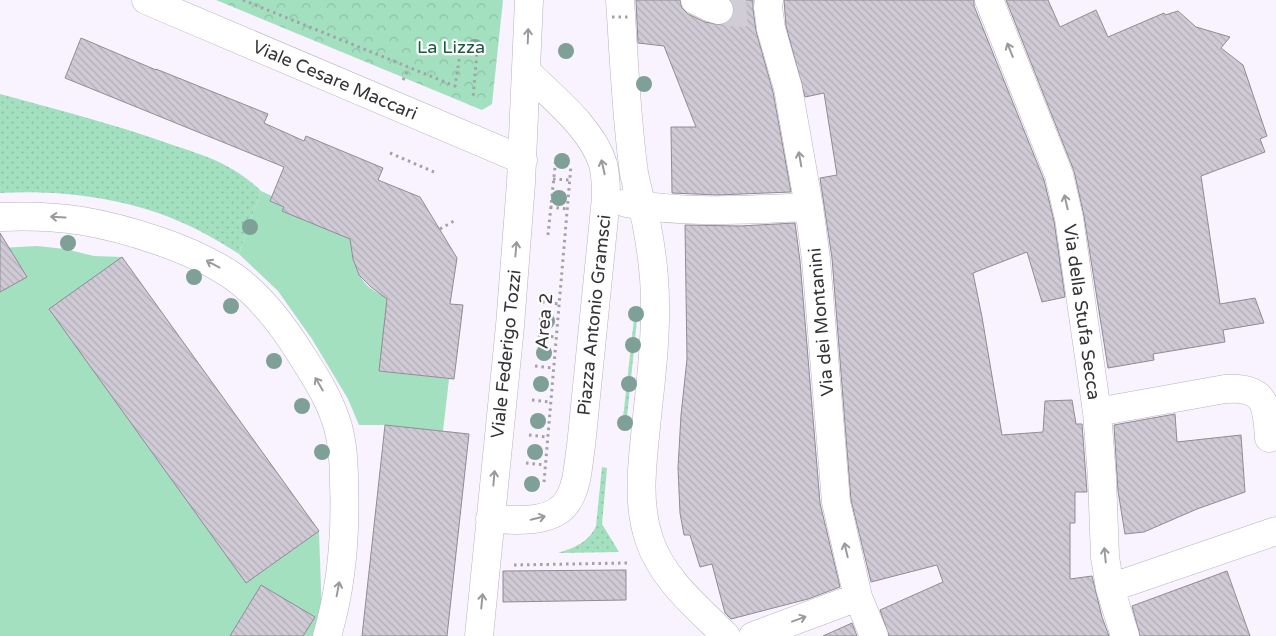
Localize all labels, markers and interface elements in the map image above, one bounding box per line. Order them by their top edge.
one-way arrow [523,28,532,44]
street label: Viale Cesare Maccari [249,35,421,125]
park label: La Lizza [417,36,485,58]
one-way arrow [1004,43,1014,58]
one-way arrow [795,151,805,167]
one-way arrow [598,160,607,176]
one-way arrow [1061,195,1070,211]
one-way arrow [50,213,66,222]
street label: Piazza Antonio Gramsci [573,213,615,417]
street label: Via della Stufa Secca [1059,223,1105,401]
one-way arrow [511,241,521,257]
street label: Via dei Montanini [804,247,838,397]
one-way arrow [205,259,220,269]
street label: Viale Federigo Tozzi [486,268,526,440]
street label: Area 2 [531,292,557,350]
one-way arrow [314,377,323,392]
one-way arrow [489,470,499,486]
one-way arrow [530,513,546,522]
one-way arrow [841,543,850,559]
one-way arrow [1100,547,1110,563]
one-way arrow [334,581,343,597]
one-way arrow [477,593,487,609]
one-way arrow [790,614,806,623]

